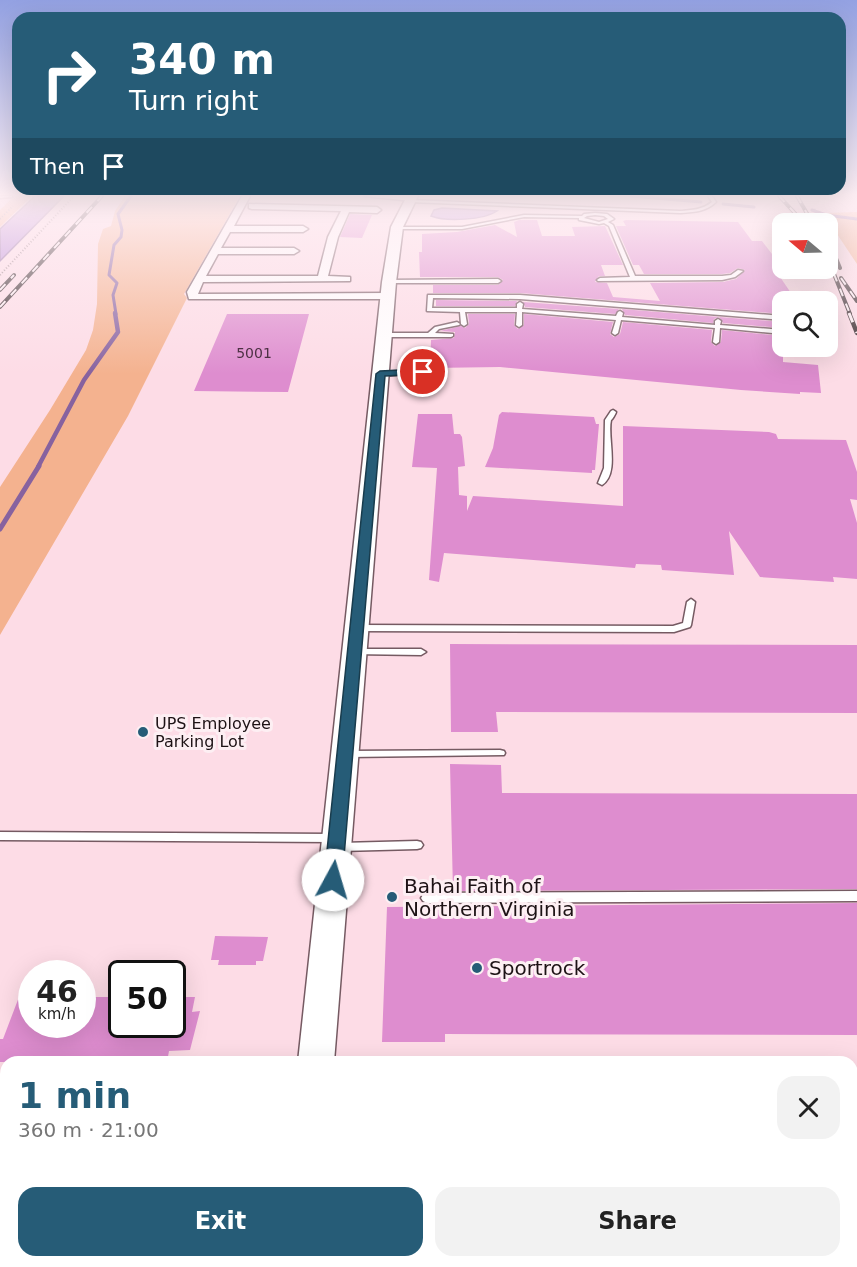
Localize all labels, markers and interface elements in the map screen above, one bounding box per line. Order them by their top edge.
text: 340 m [129,35,275,84]
icon: right [30,36,108,114]
text: Turn right [129,85,258,116]
icon: arrive [97,150,130,183]
text: Then [30,154,85,179]
north arrow [772,213,838,279]
map controls [772,213,838,357]
button: search [772,291,838,357]
house number: 5001 [236,345,272,361]
pin [397,346,448,397]
icon: arrive [406,355,439,388]
place label: UPS Employee Parking Lot [155,714,271,751]
marker: UPS Employee Parking Lot [136,725,150,739]
position arrow [301,848,365,912]
place label: Bahai Faith of Northern Virginia [404,874,575,921]
marker: Bahai Faith of Northern Virginia [385,890,399,904]
place label: Sportrock [489,956,586,980]
speed limit sign: 50 [108,960,186,1038]
marker: Sportrock [470,961,484,975]
text: 46 [36,974,78,1009]
text: km/h [38,1005,76,1023]
text: 1 min [18,1075,131,1116]
button: close [777,1076,840,1139]
text: 360 m · 21:00 [18,1118,159,1142]
button: Exit [18,1187,423,1256]
button: Share [435,1187,840,1256]

